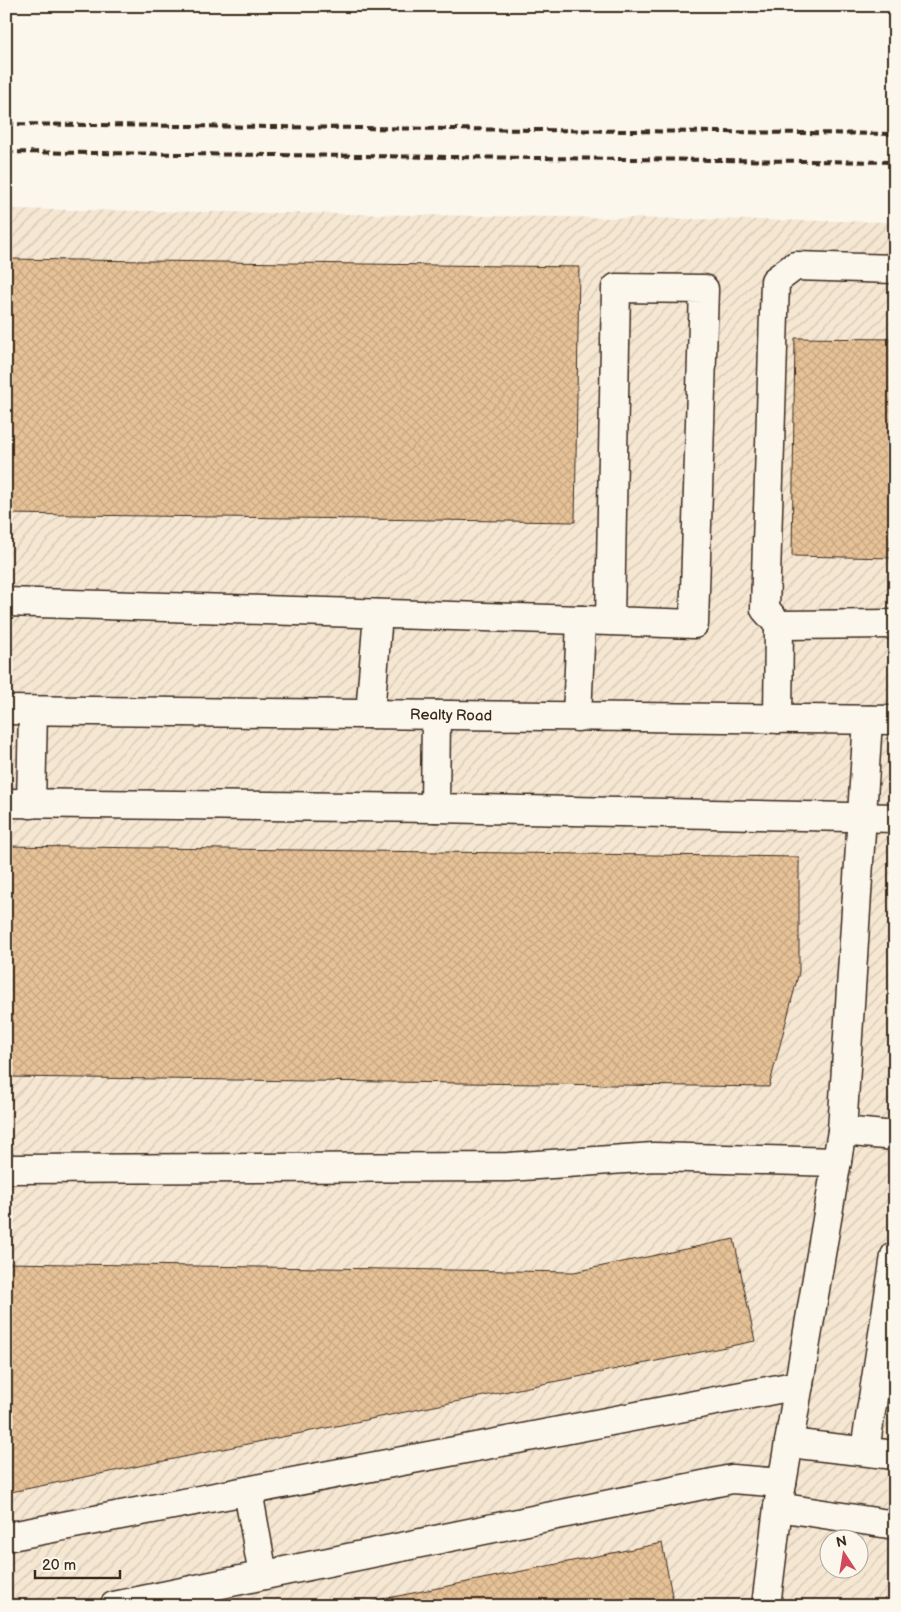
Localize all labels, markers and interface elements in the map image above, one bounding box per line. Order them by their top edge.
street label: Realty Road [410,705,492,726]
north arrow [818,1530,868,1580]
text: N [834,1532,848,1551]
scale bar [35,1547,120,1579]
text: 20 m [42,1556,76,1575]

